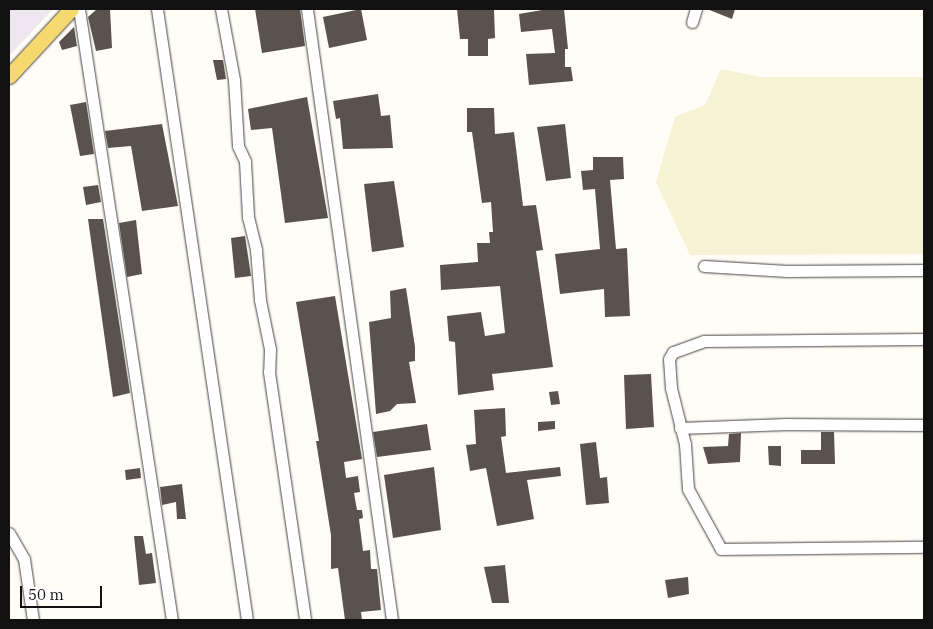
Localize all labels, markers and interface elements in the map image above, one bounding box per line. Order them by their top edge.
scale bar [22,576,105,608]
text: 50 m [28,585,64,604]

